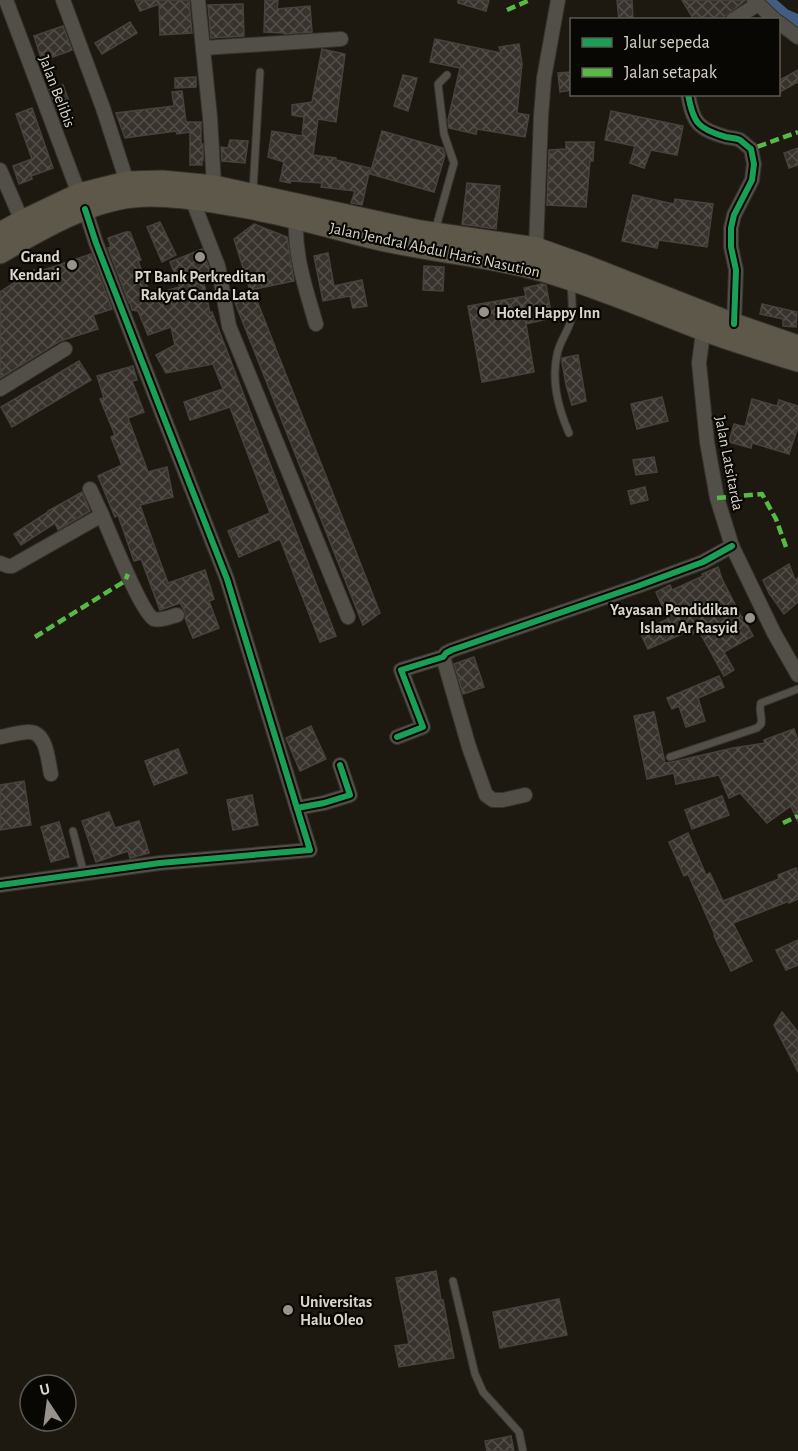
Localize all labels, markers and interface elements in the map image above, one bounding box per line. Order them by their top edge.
legend [570,18,780,96]
text: Jalur sepeda [624,34,710,52]
street label: Jalan Belibis [36,53,78,130]
text: Jalan setapak [624,64,718,82]
street label: Jalan Jendral Abdul Haris Nasution [328,220,541,280]
place label: Grand Kendari [9,249,61,283]
marker: PT Bank Perkreditan Rakyat Ganda Lata [193,250,207,264]
marker: Grand Kendari [65,258,79,272]
place label: PT Bank Perkreditan Rakyat Ganda Lata [134,269,266,304]
marker: Hotel Happy Inn [477,305,491,319]
place label: Hotel Happy Inn [496,305,600,322]
street label: Jalan Latsitarda [712,414,746,512]
place label: Yayasan Pendidikan Islam Ar Rasyid [610,602,739,637]
marker: Yayasan Pendidikan Islam Ar Rasyid [743,611,757,625]
place label: Universitas Halu Oleo [300,1294,372,1328]
marker: Universitas Halu Oleo [281,1303,295,1317]
north arrow [18,1373,78,1433]
text: U [38,1380,52,1398]

